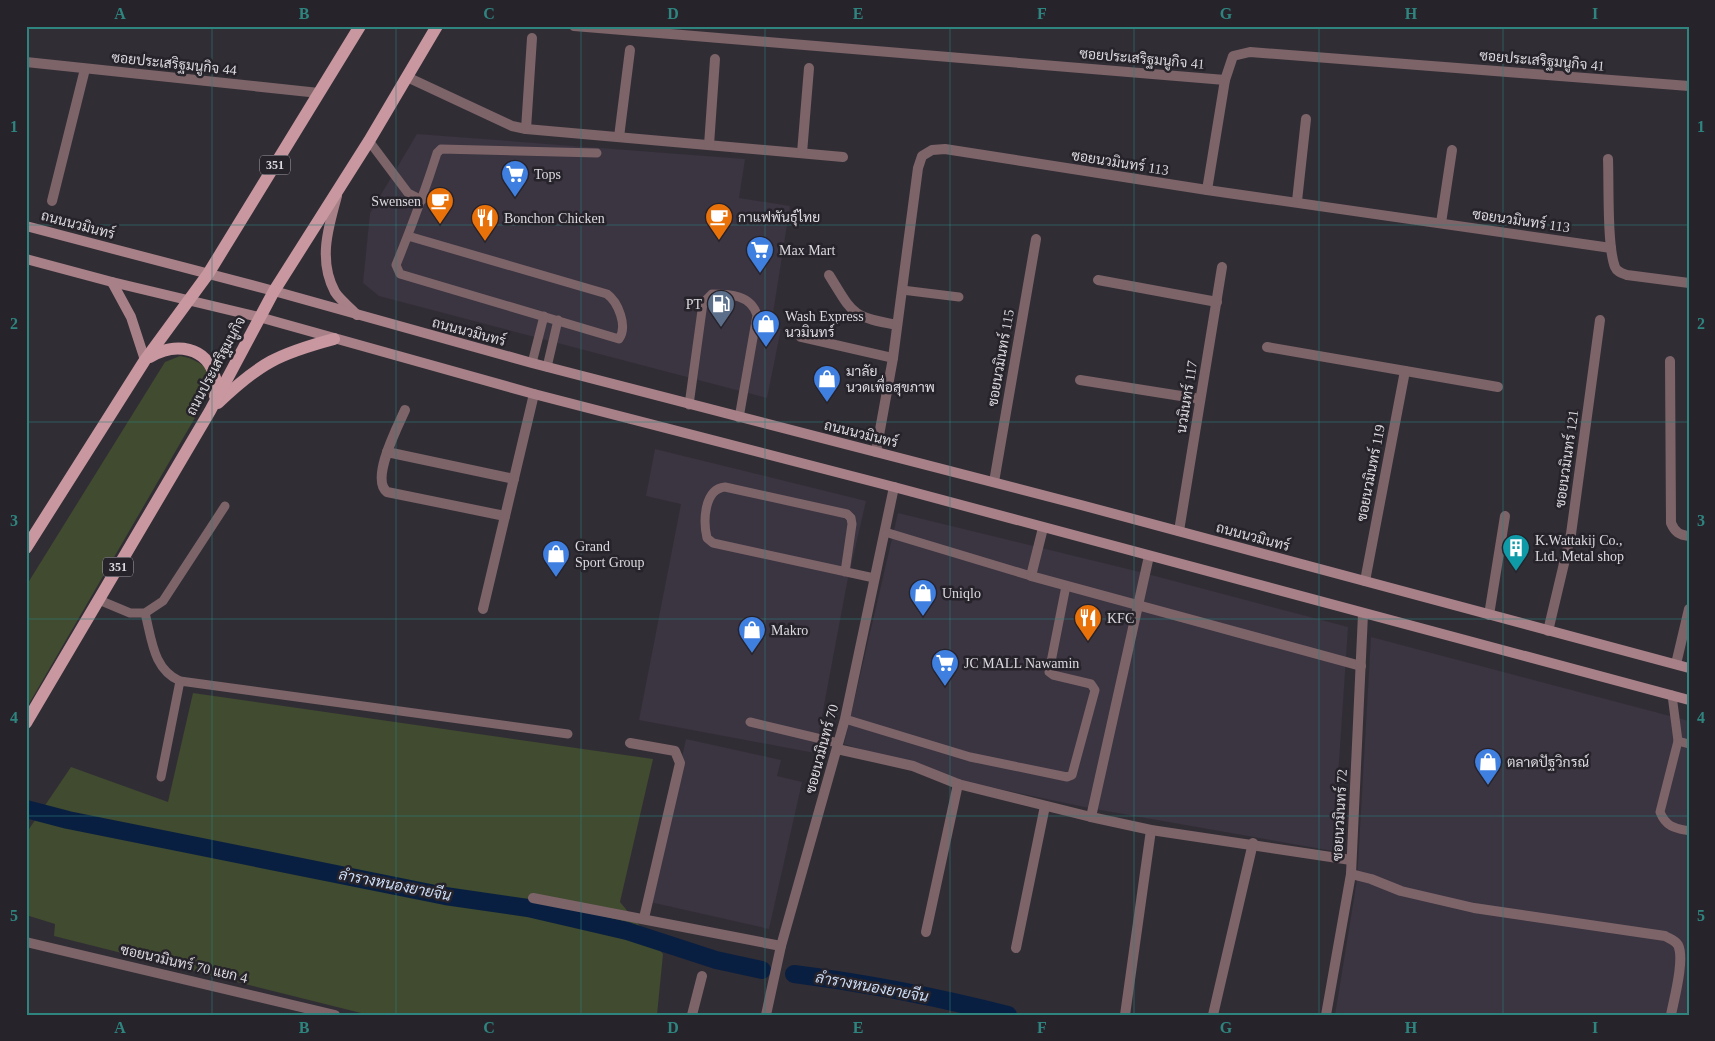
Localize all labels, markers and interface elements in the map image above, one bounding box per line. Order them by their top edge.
text: A [114,5,126,22]
text: B [299,5,310,22]
text: C [483,5,495,22]
text: D [667,5,679,22]
text: E [853,5,863,22]
text: F [1037,5,1047,22]
text: G [1220,5,1233,22]
text: H [1405,5,1418,22]
text: I [1592,5,1598,22]
street label: ซอยประเสริฐมนูกิจ 41 [1078,45,1205,74]
street label: ซอยประเสริฐมนูกิจ 41 [1478,47,1605,76]
street label: ซอยประเสริฐมนูกิจ 44 [110,49,238,80]
text: 1 [10,118,18,135]
text: 1 [1697,118,1705,135]
street label: ซอยนวมินทร์ 113 [1070,146,1170,178]
road number: 351 [260,156,290,174]
supermarket icon: Tops [500,159,530,198]
place label: Tops [534,167,561,182]
cafe icon: Swensen [425,186,455,225]
place label: Swensen [371,194,421,209]
cafe icon: กาแฟพันธุ์ไทย [704,202,734,241]
restaurant icon: Bonchon Chicken [470,203,500,242]
street label: ซอยนวมินทร์ 113 [1471,205,1571,235]
street label: ถนนนวมินทร์ [40,206,117,242]
place label: กาแฟพันธุ์ไทย [738,208,820,227]
place label: Bonchon Chicken [504,211,605,226]
supermarket icon: Max Mart [745,235,775,274]
place label: Max Mart [779,243,835,258]
fuel station icon: PT [706,289,736,328]
place label: PT [686,297,702,312]
street label: ซอยนวมินทร์ 115 [983,308,1017,408]
shop icon: Wash Express นวมินทร์ [751,309,781,348]
place label: Wash Express นวมินทร์ [785,309,864,340]
street label: ถนนนวมินทร์ [431,313,508,349]
street label: ถนนประเสริฐมนูกิจ [183,314,250,419]
text: 2 [10,315,18,332]
text: 2 [1697,315,1705,332]
street label: นวมินทร์ 117 [1172,359,1200,435]
shop icon: มาลัย นวดเพื่อสุขภาพ [812,364,842,403]
place label: มาลัย นวดเพื่อสุขภาพ [846,364,935,397]
street label: ซอยนวมินทร์ 121 [1551,409,1581,509]
street label: ถนนนวมินทร์ [823,416,900,450]
street label: ซอยนวมินทร์ 119 [1352,423,1388,523]
text: 3 [10,512,18,529]
text: 3 [1697,512,1705,529]
street label: ถนนนวมินทร์ [1215,518,1292,554]
building icon: K.Wattakij Co., Ltd. Metal shop [1501,533,1531,572]
place label: K.Wattakij Co., Ltd. Metal shop [1535,533,1624,564]
shop icon: Grand Sport Group [541,539,571,578]
place label: Grand Sport Group [575,539,645,570]
road number: 351 [103,558,133,576]
shop icon: Uniqlo [908,578,938,617]
place label: Uniqlo [942,586,981,601]
restaurant icon: KFC [1073,603,1103,642]
place label: KFC [1107,611,1134,626]
shop icon: Makro [737,615,767,654]
place label: Makro [771,623,808,638]
supermarket icon: JC MALL Nawamin [930,648,960,687]
place label: JC MALL Nawamin [964,656,1079,671]
street label: ซอยนวมินทร์ 70 [801,702,841,795]
text: 4 [10,709,18,726]
text: 4 [1697,709,1705,726]
shop icon: ตลาดปัฐวิกรณ์ [1473,747,1503,786]
place label: ตลาดปัฐวิกรณ์ [1507,753,1589,771]
street label: ซอยนวมินทร์ 72 [1328,769,1350,861]
water label: ลำรางหนองยายจีน [337,864,453,904]
text: 5 [10,907,18,924]
text: 5 [1697,907,1705,924]
street label: ซอยนวมินทร์ 70 แยก 4 [119,940,250,986]
water label: ลำรางหนองยายจีน [814,967,930,1005]
text: A [114,1019,126,1036]
text: B [299,1019,310,1036]
text: C [483,1019,495,1036]
text: D [667,1019,679,1036]
text: E [853,1019,863,1036]
text: F [1037,1019,1047,1036]
text: G [1220,1019,1233,1036]
text: H [1405,1019,1418,1036]
text: I [1592,1019,1598,1036]

